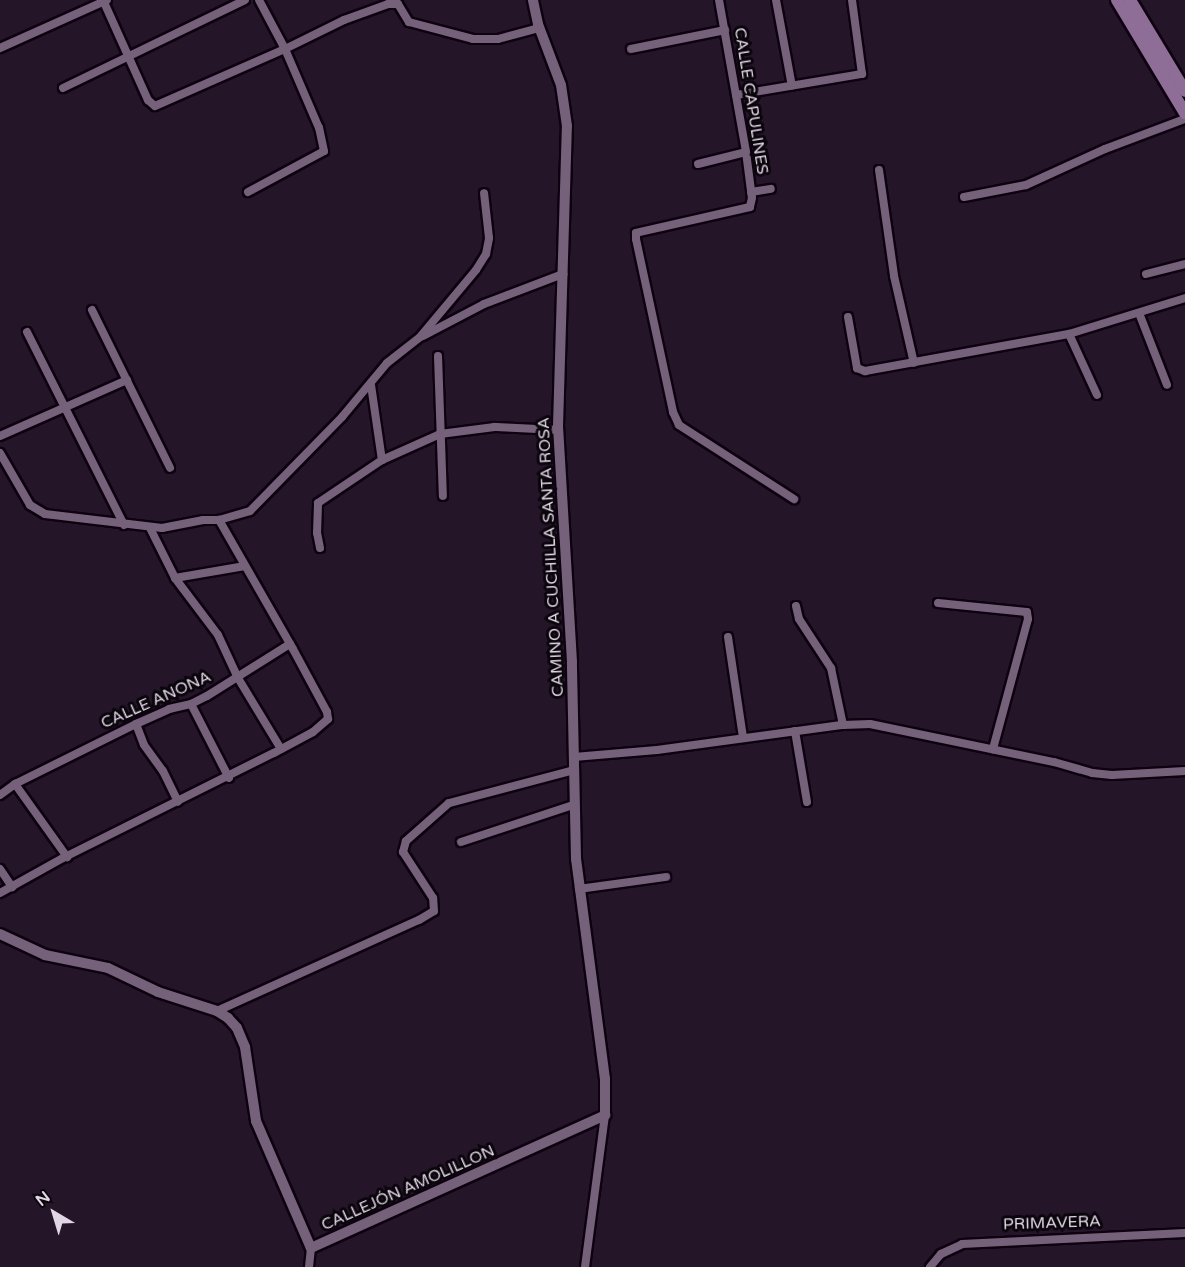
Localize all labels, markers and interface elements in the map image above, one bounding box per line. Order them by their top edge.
street label: CALLE CAPULINES [730,26,772,176]
street label: CAMINO A CUCHILLA SANTA ROSA [534,417,568,697]
street label: CALLE ANONA [98,667,214,733]
street label: CALLEJÓN AMOLILLON [318,1141,498,1235]
north arrow [24,1183,84,1243]
text: N [32,1187,54,1211]
street label: PRIMAVERA [1003,1212,1101,1234]

